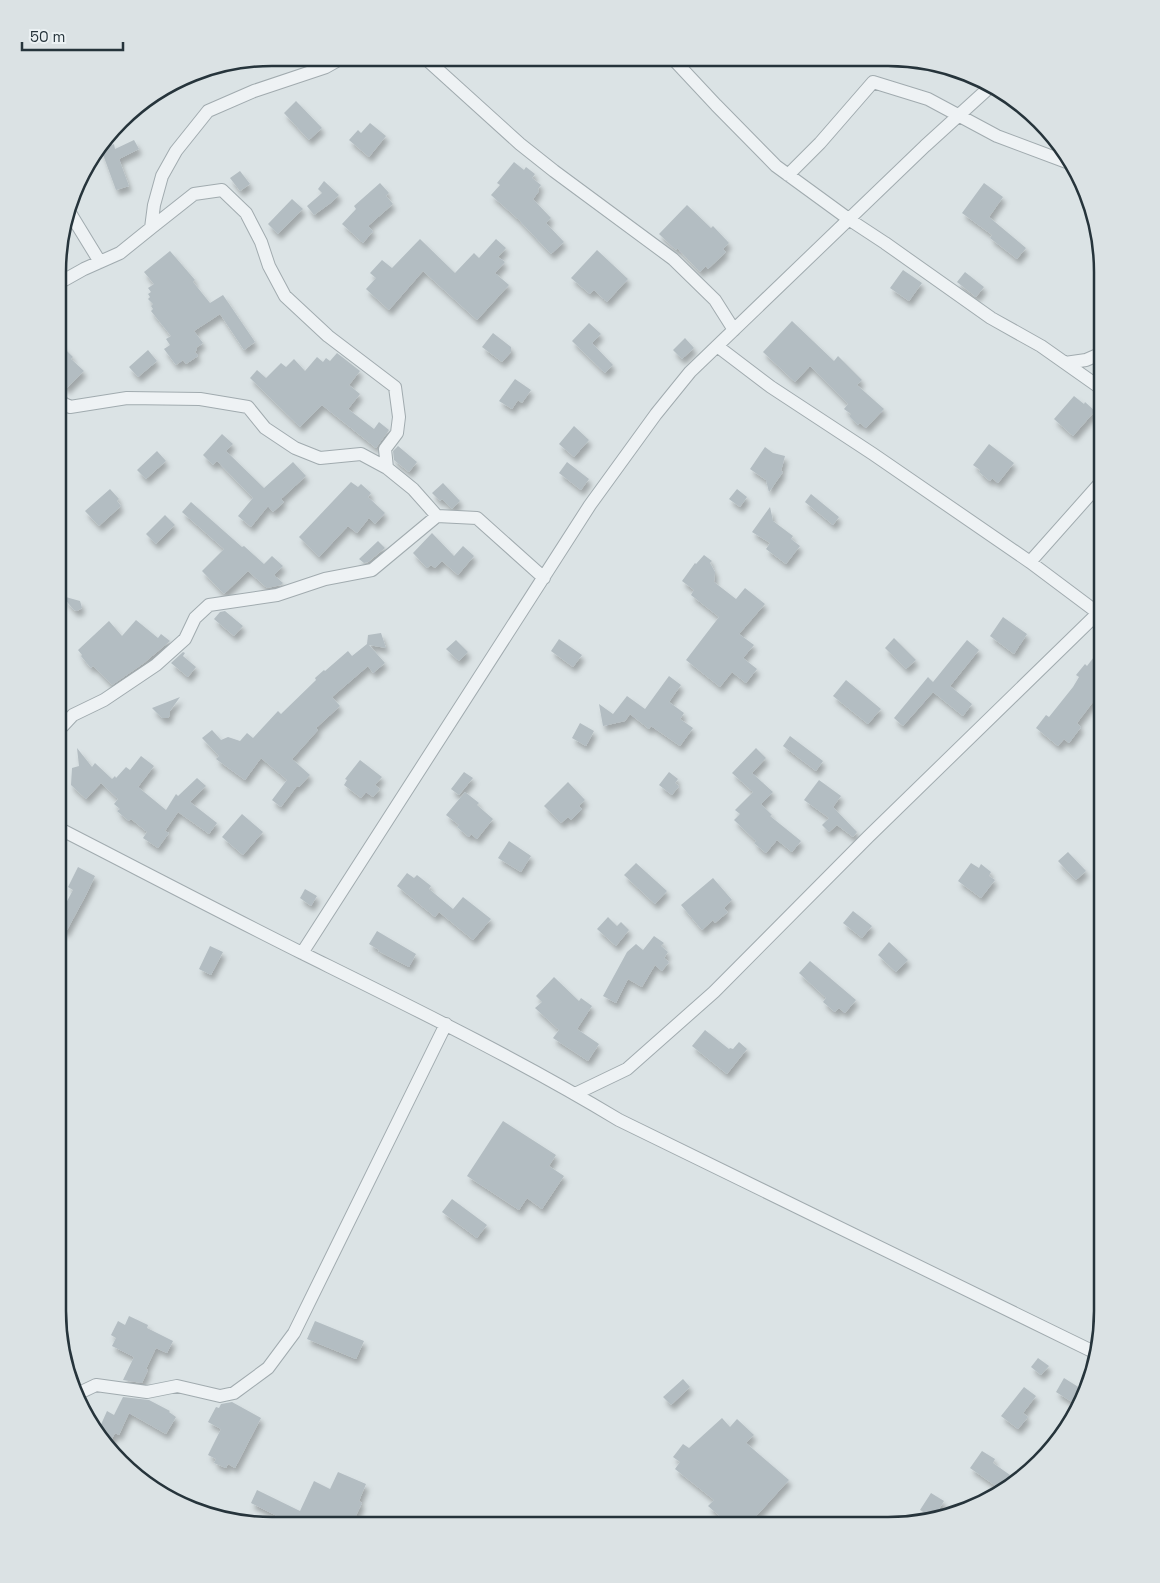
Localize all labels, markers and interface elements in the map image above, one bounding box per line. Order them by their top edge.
scale bar [22,20,124,52]
text: 50 m [30,27,65,46]

